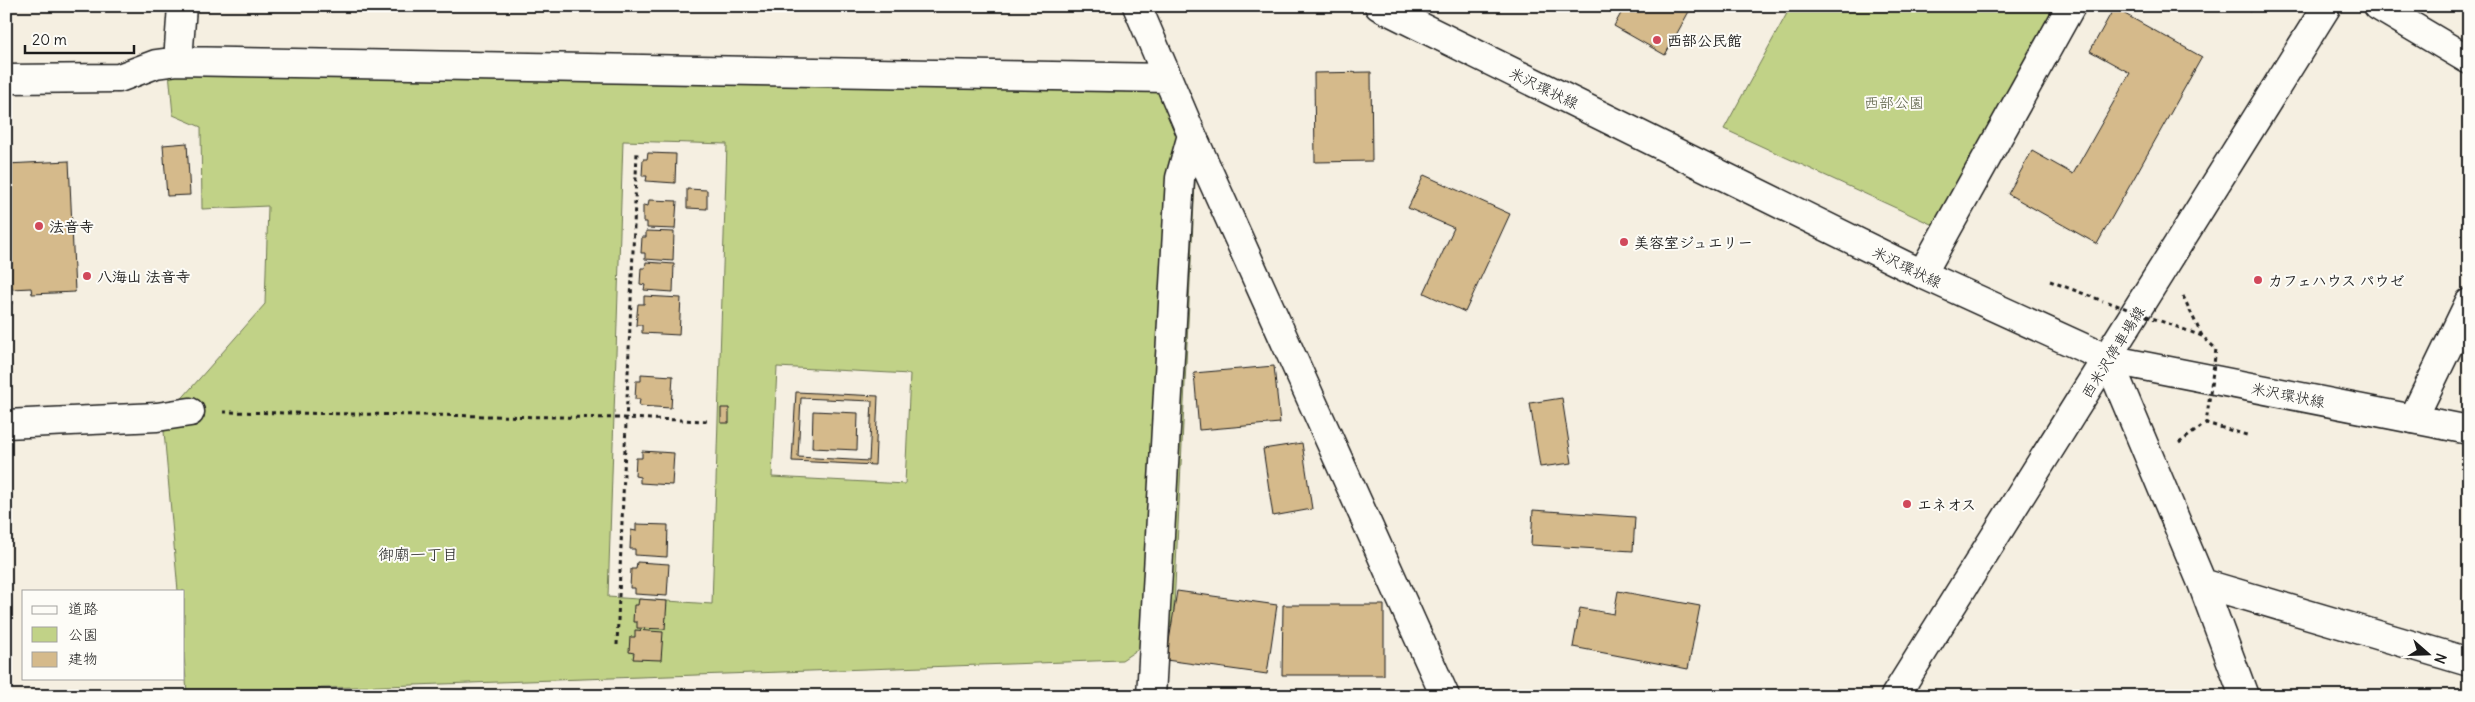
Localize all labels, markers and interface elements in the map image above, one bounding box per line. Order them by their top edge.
scale bar [25,22,134,54]
text: 20 m [32,30,67,49]
place label: 西部公民館 [1667,31,1742,50]
marker: 西部公民館 [1651,34,1663,46]
street label: 米沢環状線 [1506,63,1582,113]
park label: 西部公園 [1864,93,1924,112]
place label: 法音寺 [49,217,94,236]
marker: 法音寺 [33,220,45,232]
place label: 美容室ジュエリー [1634,233,1753,252]
marker: 美容室ジュエリー [1618,236,1630,248]
street label: 米沢環状線 [1869,242,1945,292]
place label: 八海山 法音寺 [97,267,191,286]
marker: 八海山 法音寺 [81,270,93,282]
place label: カフェハウス パウゼ [2268,271,2404,290]
marker: カフェハウス パウゼ [2252,274,2264,286]
street label: 西米沢停車場線 [2077,302,2149,402]
street label: 米沢環状線 [2249,379,2327,411]
place label: エネオス [1917,495,1976,514]
marker: エネオス [1901,498,1913,510]
district label: 御廟一丁目 [378,544,458,564]
legend [22,590,185,680]
text: 道路 [68,599,98,618]
text: 公園 [68,625,98,644]
north arrow [2402,630,2452,680]
text: 建物 [68,649,98,668]
text: N [2430,651,2450,666]

